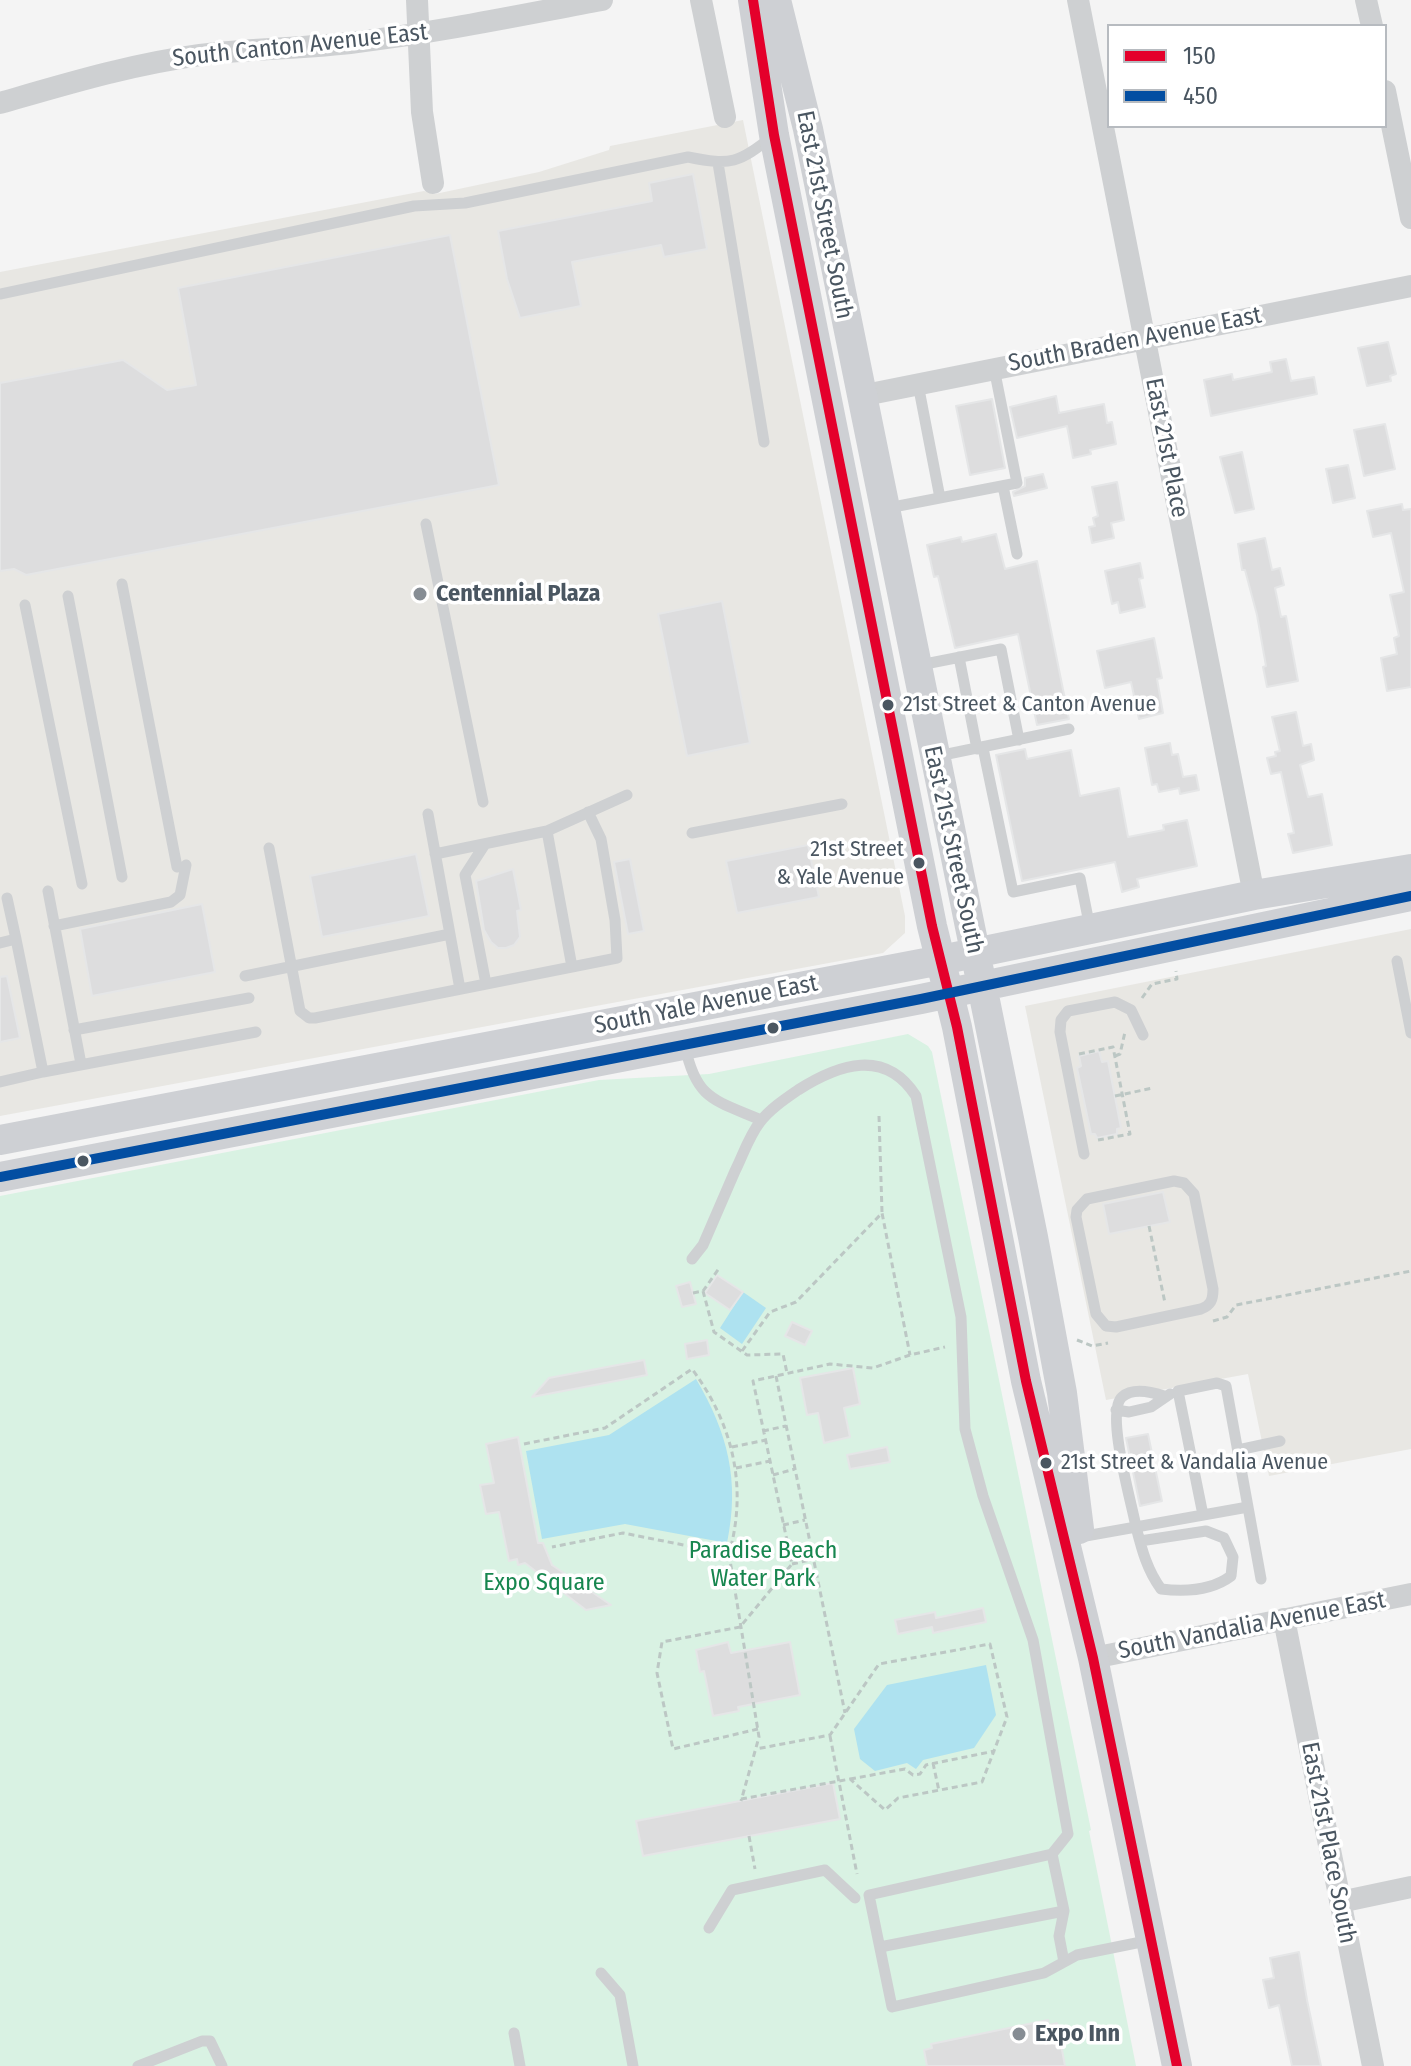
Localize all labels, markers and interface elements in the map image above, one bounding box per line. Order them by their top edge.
street label: South Canton Avenue East [171,18,429,74]
legend [1107,24,1387,128]
text: 150 [1183,42,1216,70]
text: 450 [1183,82,1218,110]
street label: East 21st Street South [790,108,858,322]
street label: South Braden Avenue East [1006,301,1264,379]
street label: East 21st Place [1138,376,1194,520]
place label: Centennial Plaza [436,580,601,608]
marker: Centennial Plaza [411,585,429,603]
place label: 21st Street & Canton Avenue [903,692,1156,718]
marker: 21st Street & Canton Avenue [880,697,896,713]
street label: East 21st Street South [917,743,989,957]
place label: 21st Street & Yale Avenue [777,837,904,888]
marker: 21st Street & Yale Avenue [911,855,927,871]
street label: South Yale Avenue East [592,969,820,1041]
unlabelled marker [765,1020,781,1036]
unlabelled marker [75,1153,91,1169]
place label: 21st Street & Vandalia Avenue [1061,1450,1328,1476]
marker: 21st Street & Vandalia Avenue [1038,1455,1054,1471]
park label: Paradise Beach Water Park [689,1537,837,1593]
park label: Expo Square [483,1569,605,1597]
street label: South Vandalia Avenue East [1116,1586,1388,1666]
street label: East 21st Place South [1294,1740,1362,1946]
place label: Expo Inn [1035,2020,1120,2048]
marker: Expo Inn [1010,2025,1028,2043]

